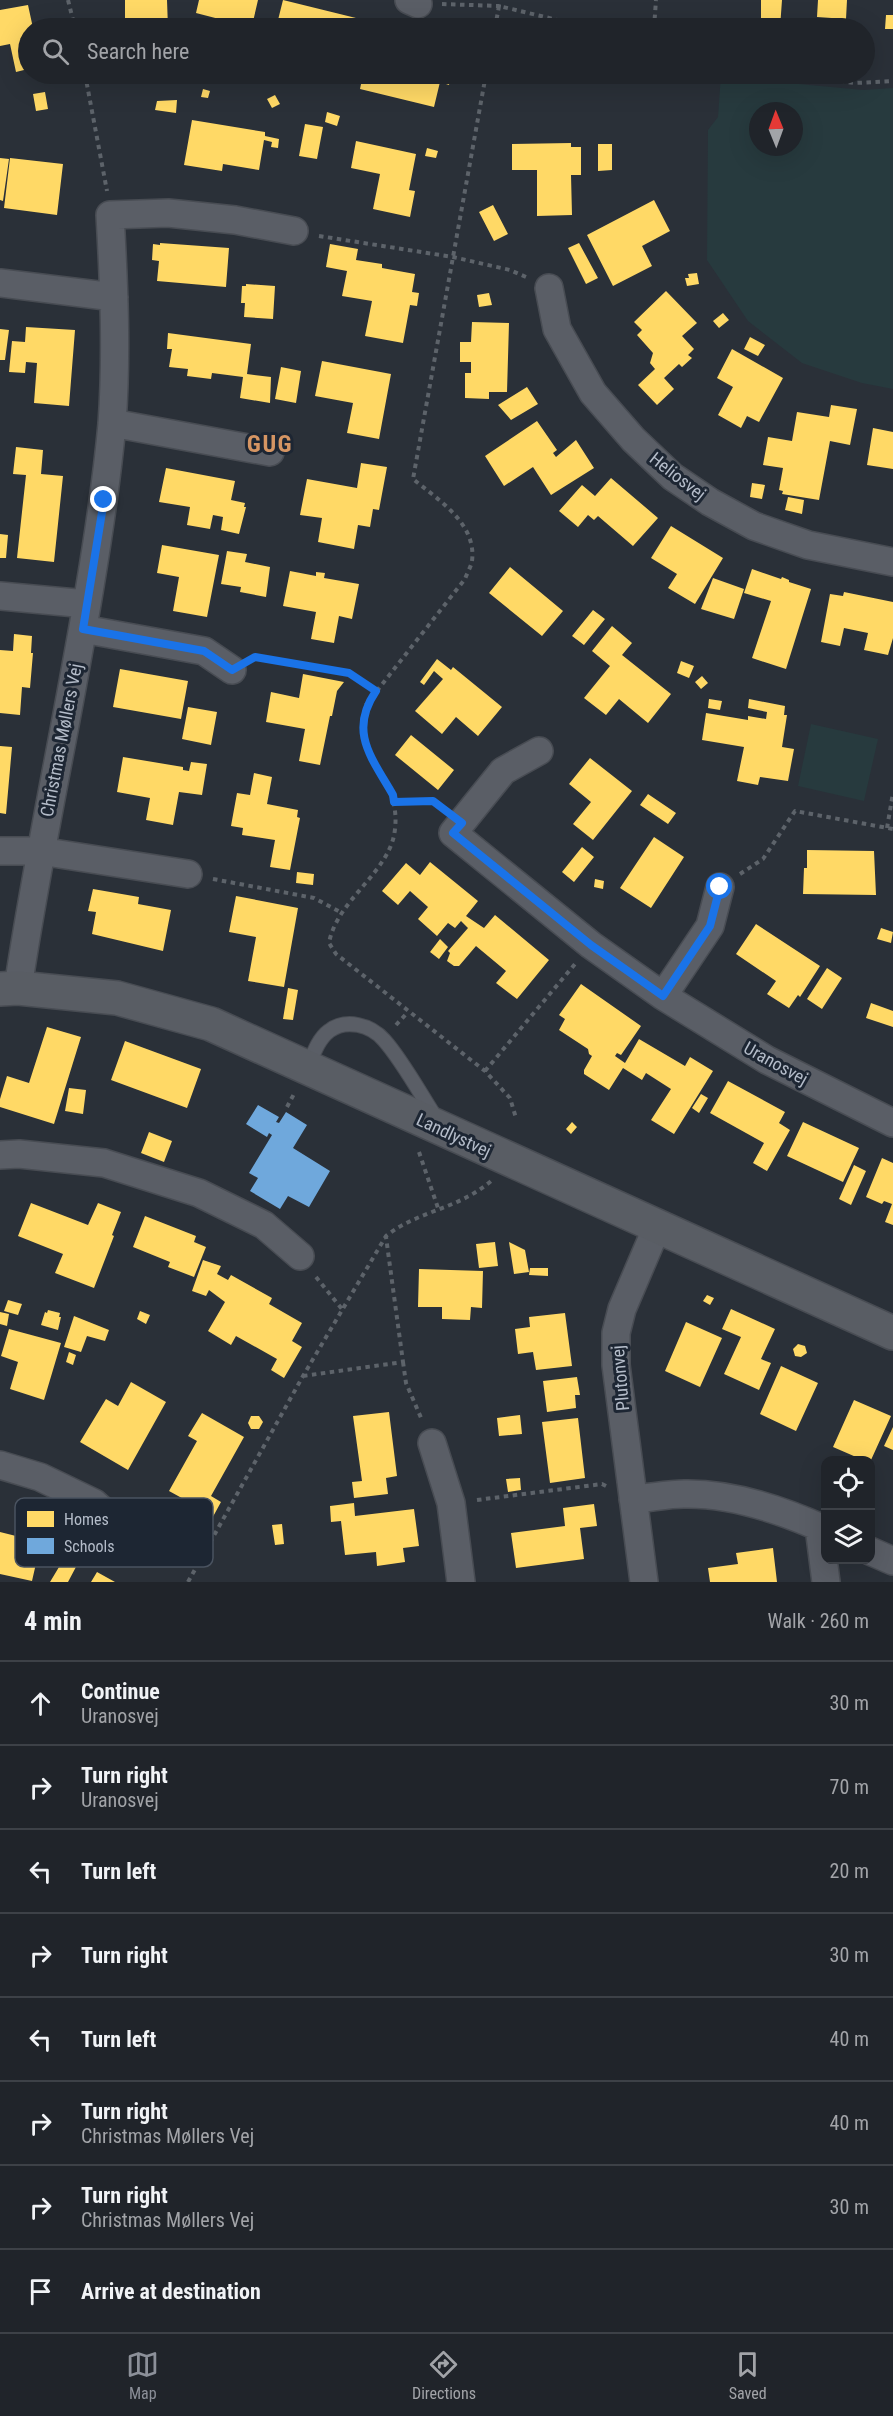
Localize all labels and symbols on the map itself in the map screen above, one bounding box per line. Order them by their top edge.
north arrow [749,102,803,156]
district label: GUG [247,430,293,458]
street label: Heliosvej [646,448,710,504]
route end [90,486,116,512]
street label: Christmas Møllers Vej [36,662,86,818]
route start [706,873,732,899]
street label: Uranosvej [740,1037,812,1089]
street label: Landlystvej [413,1109,495,1161]
street label: Plutonvej [607,1344,633,1412]
legend [15,1498,213,1567]
text: Homes [64,1510,109,1529]
text: Schools [64,1537,114,1556]

